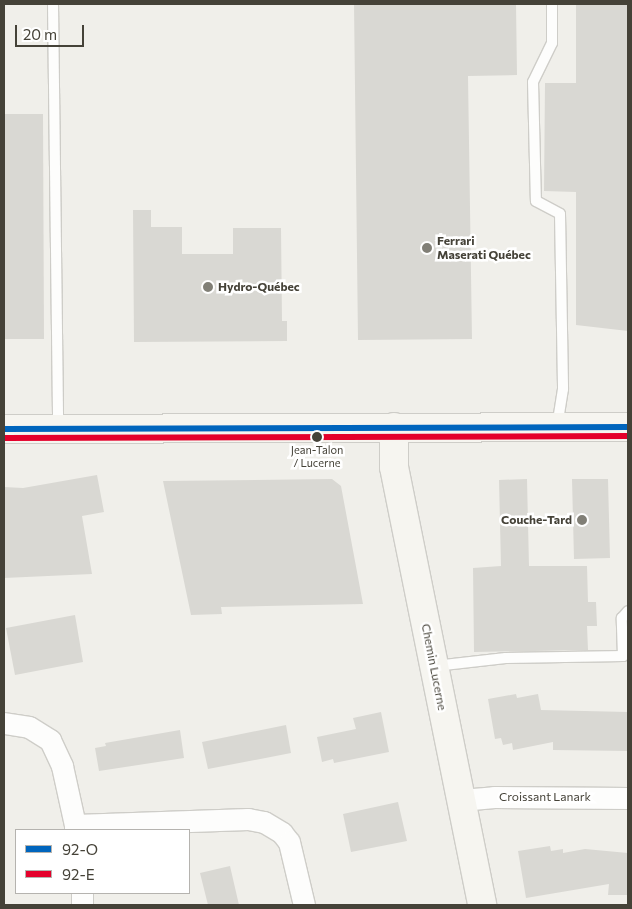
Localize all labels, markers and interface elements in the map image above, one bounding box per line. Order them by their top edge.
scale bar [18,15,86,47]
text: 20 m [23,25,57,43]
place label: Ferrari Maserati Québec [437,234,531,262]
marker: Ferrari Maserati Québec [421,242,433,254]
place label: Hydro-Québec [218,280,300,294]
marker: Hydro-Québec [202,281,214,293]
marker: Jean-Talon / Lucerne [312,432,322,442]
place label: Jean-Talon / Lucerne [291,444,343,470]
place label: Couche-Tard [501,513,572,527]
marker: Couche-Tard [576,514,588,526]
street label: Chemin Lucerne [419,622,449,712]
street label: Croissant Lanark [499,790,591,804]
legend [15,829,190,894]
text: 92-O [62,840,98,858]
text: 92-E [62,865,95,883]

